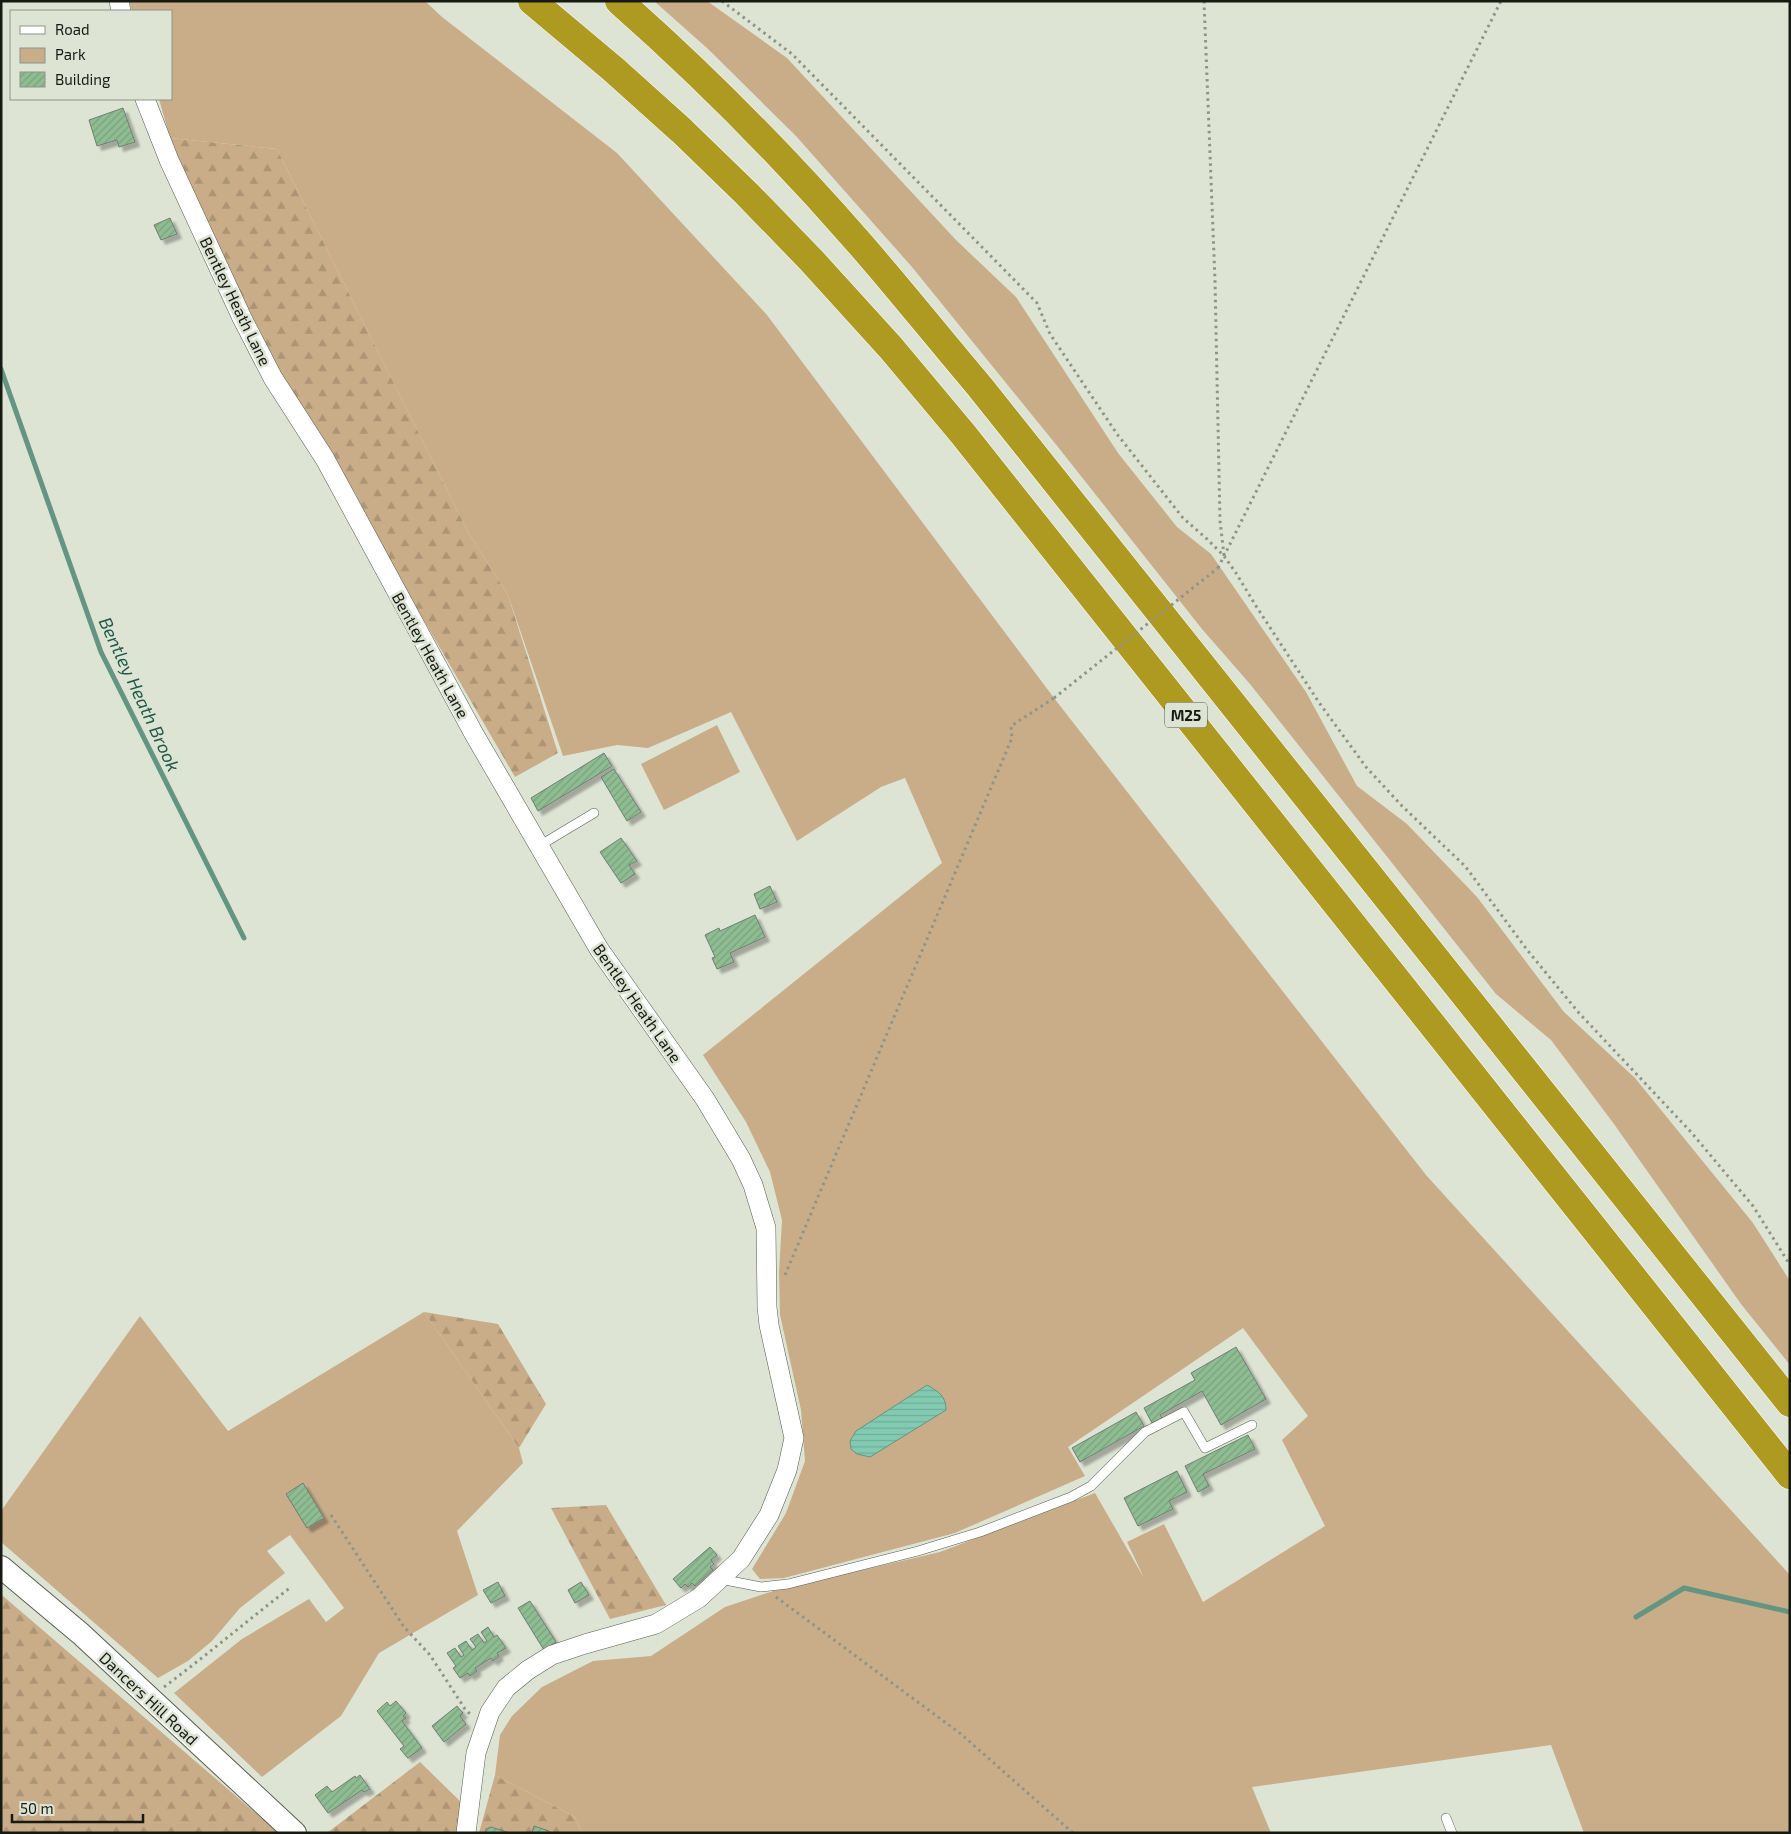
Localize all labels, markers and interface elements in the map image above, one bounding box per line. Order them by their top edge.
legend [10,10,172,100]
text: Road [55,20,90,38]
text: Park [55,45,86,63]
text: Building [55,70,111,88]
street label: Bentley Heath Lane [197,234,275,368]
street label: Bentley Heath Lane [389,589,473,721]
water label: Bentley Heath Brook [95,613,185,775]
road number: M25 [1165,702,1207,728]
street label: Bentley Heath Lane [590,940,686,1066]
street label: Dancers Hill Road [96,1648,202,1748]
scale bar [12,1792,144,1824]
text: 50 m [20,1799,54,1817]

